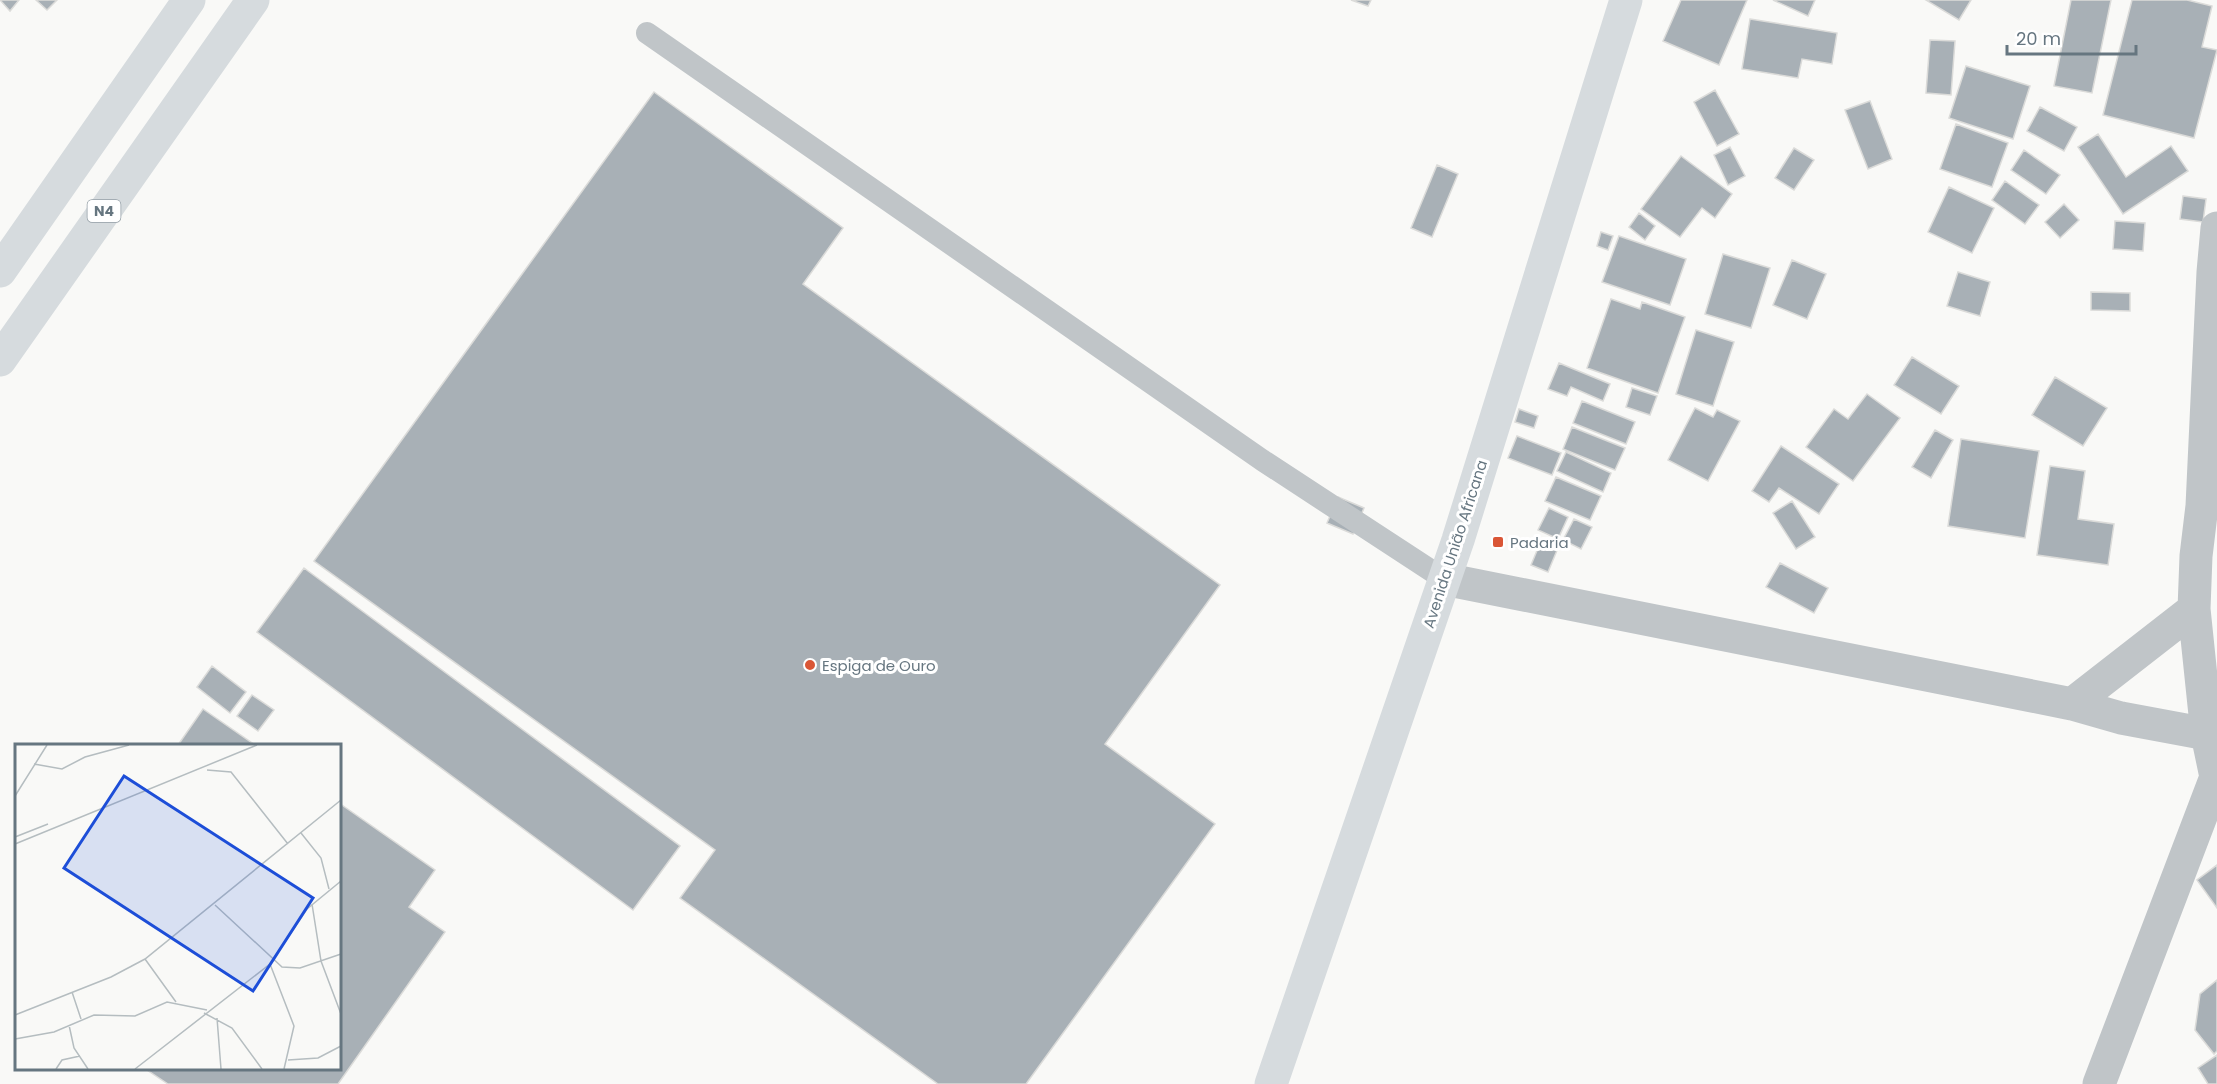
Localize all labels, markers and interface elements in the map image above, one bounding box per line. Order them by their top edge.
scale bar [2007,18,2136,56]
text: 20 m [2016,26,2061,51]
road number: N4 [88,200,120,222]
street label: Avenida União Africana [1418,457,1492,631]
place label: Padaria [1510,532,1569,553]
marker: Padaria [1491,535,1505,549]
place label: Espiga de Ouro [822,655,936,676]
marker: Espiga de Ouro [803,658,817,672]
inset map [15,744,340,1069]

